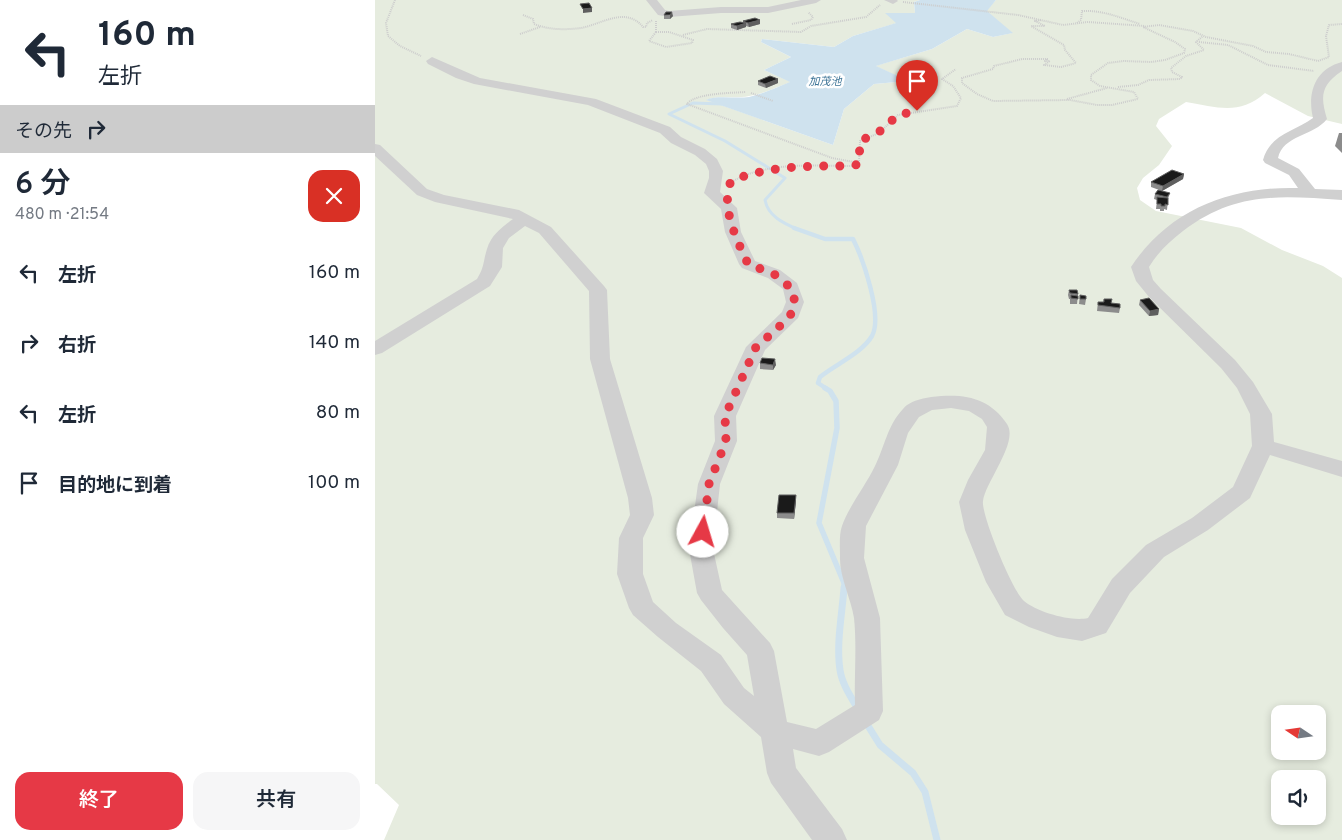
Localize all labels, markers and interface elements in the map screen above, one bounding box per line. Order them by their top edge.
text: 160 m [98,14,196,58]
icon: left [15,20,80,85]
pin [896,60,938,111]
text: 左折 [98,64,142,91]
icon: arrive [903,67,931,95]
water label: 加茂池 [809,75,842,89]
icon: right [82,115,110,143]
text: その先 [15,120,72,144]
text: 6 分 [15,167,71,204]
button: close [308,170,360,222]
text: 480 m · 21:54 [15,205,109,225]
icon: left [15,259,43,287]
text: 160 m [309,261,360,285]
text: 左折 [58,264,96,288]
icon: right [15,329,43,357]
text: 140 m [309,331,360,355]
text: 右折 [58,334,96,358]
icon: left [15,399,43,427]
text: 80 m [316,401,360,425]
text: 左折 [58,404,96,428]
icon: arrive [15,469,43,497]
text: 100 m [308,471,360,495]
text: 目的地に到着 [58,474,172,498]
position arrow [676,505,728,557]
north arrow [1271,705,1326,760]
map controls [1271,705,1326,825]
button: sound [1271,770,1326,825]
button: 終了 [15,772,183,830]
button: 共有 [193,772,360,830]

